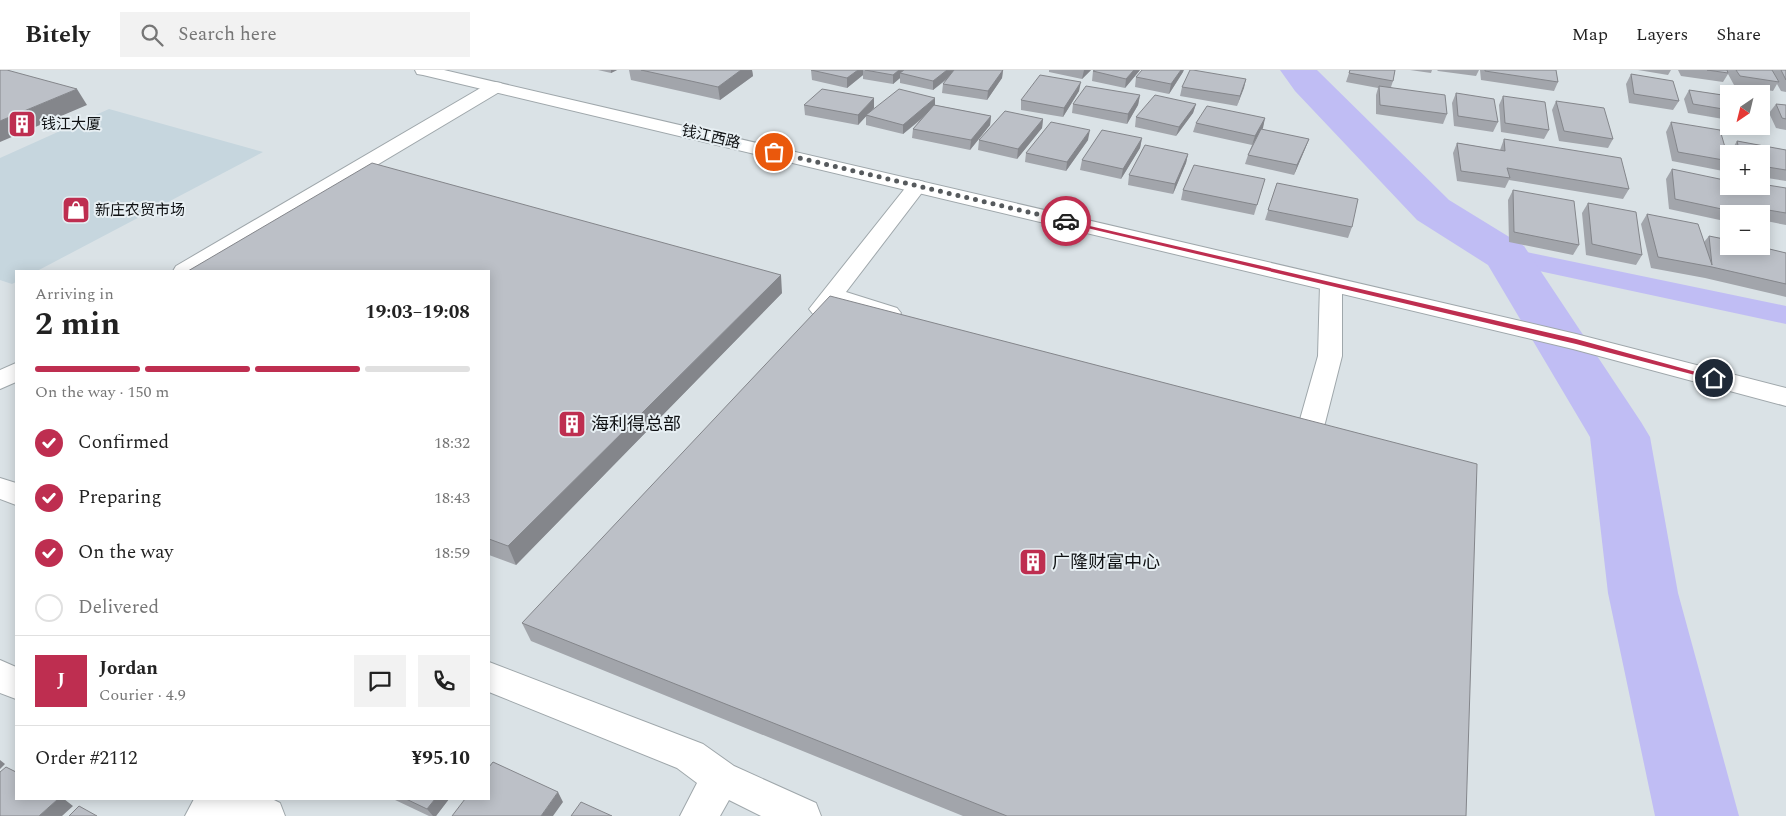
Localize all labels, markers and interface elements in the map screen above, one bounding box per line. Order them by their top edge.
search box [120,12,470,57]
text: Bitely [25,17,90,53]
text: Search here [178,20,277,49]
icon: search [138,21,166,49]
text: Map [1572,21,1608,48]
text: Layers [1636,21,1688,48]
text: Share [1716,21,1761,48]
north arrow [1720,85,1770,135]
map controls [1720,85,1770,255]
building icon: 钱江大厦 [7,109,37,139]
place label: 钱江大厦 [41,113,101,136]
street label: 钱江西路 [679,119,743,155]
pin [753,131,795,173]
icon: bag [760,138,788,166]
button: + [1720,145,1770,195]
shop icon: 新庄农贸市场 [61,195,91,225]
courier [1041,196,1091,246]
place label: 新庄农贸市场 [95,199,185,222]
button: − [1720,205,1770,255]
icon: car [1052,207,1080,235]
text: Arriving in [35,282,114,306]
text: 19:03–19:08 [365,298,470,327]
text: 2 min [35,300,120,349]
pin [1693,357,1735,399]
icon: home [1700,364,1728,392]
text: On the way · 150 m [35,380,169,404]
building icon: 海利得总部 [557,409,587,439]
place label: 海利得总部 [591,411,681,438]
text: Confirmed [78,428,169,457]
icon: check [35,429,63,457]
text: 18:32 [434,431,470,455]
text: Preparing [78,483,162,512]
icon: check [35,484,63,512]
text: 18:43 [434,486,470,510]
text: On the way [78,538,174,567]
icon: check [35,539,63,567]
text: 18:59 [434,541,470,565]
building icon: 广隆财富中心 [1018,547,1048,577]
place label: 广隆财富中心 [1052,549,1160,576]
text: Delivered [78,593,159,622]
text: Jordan [99,654,158,683]
button: chat [354,655,406,707]
button: phone [418,655,470,707]
text: J [57,666,65,695]
text: Courier · 4.9 [99,683,186,707]
text: Order #2112 [35,744,138,773]
text: ¥95.10 [412,744,470,773]

